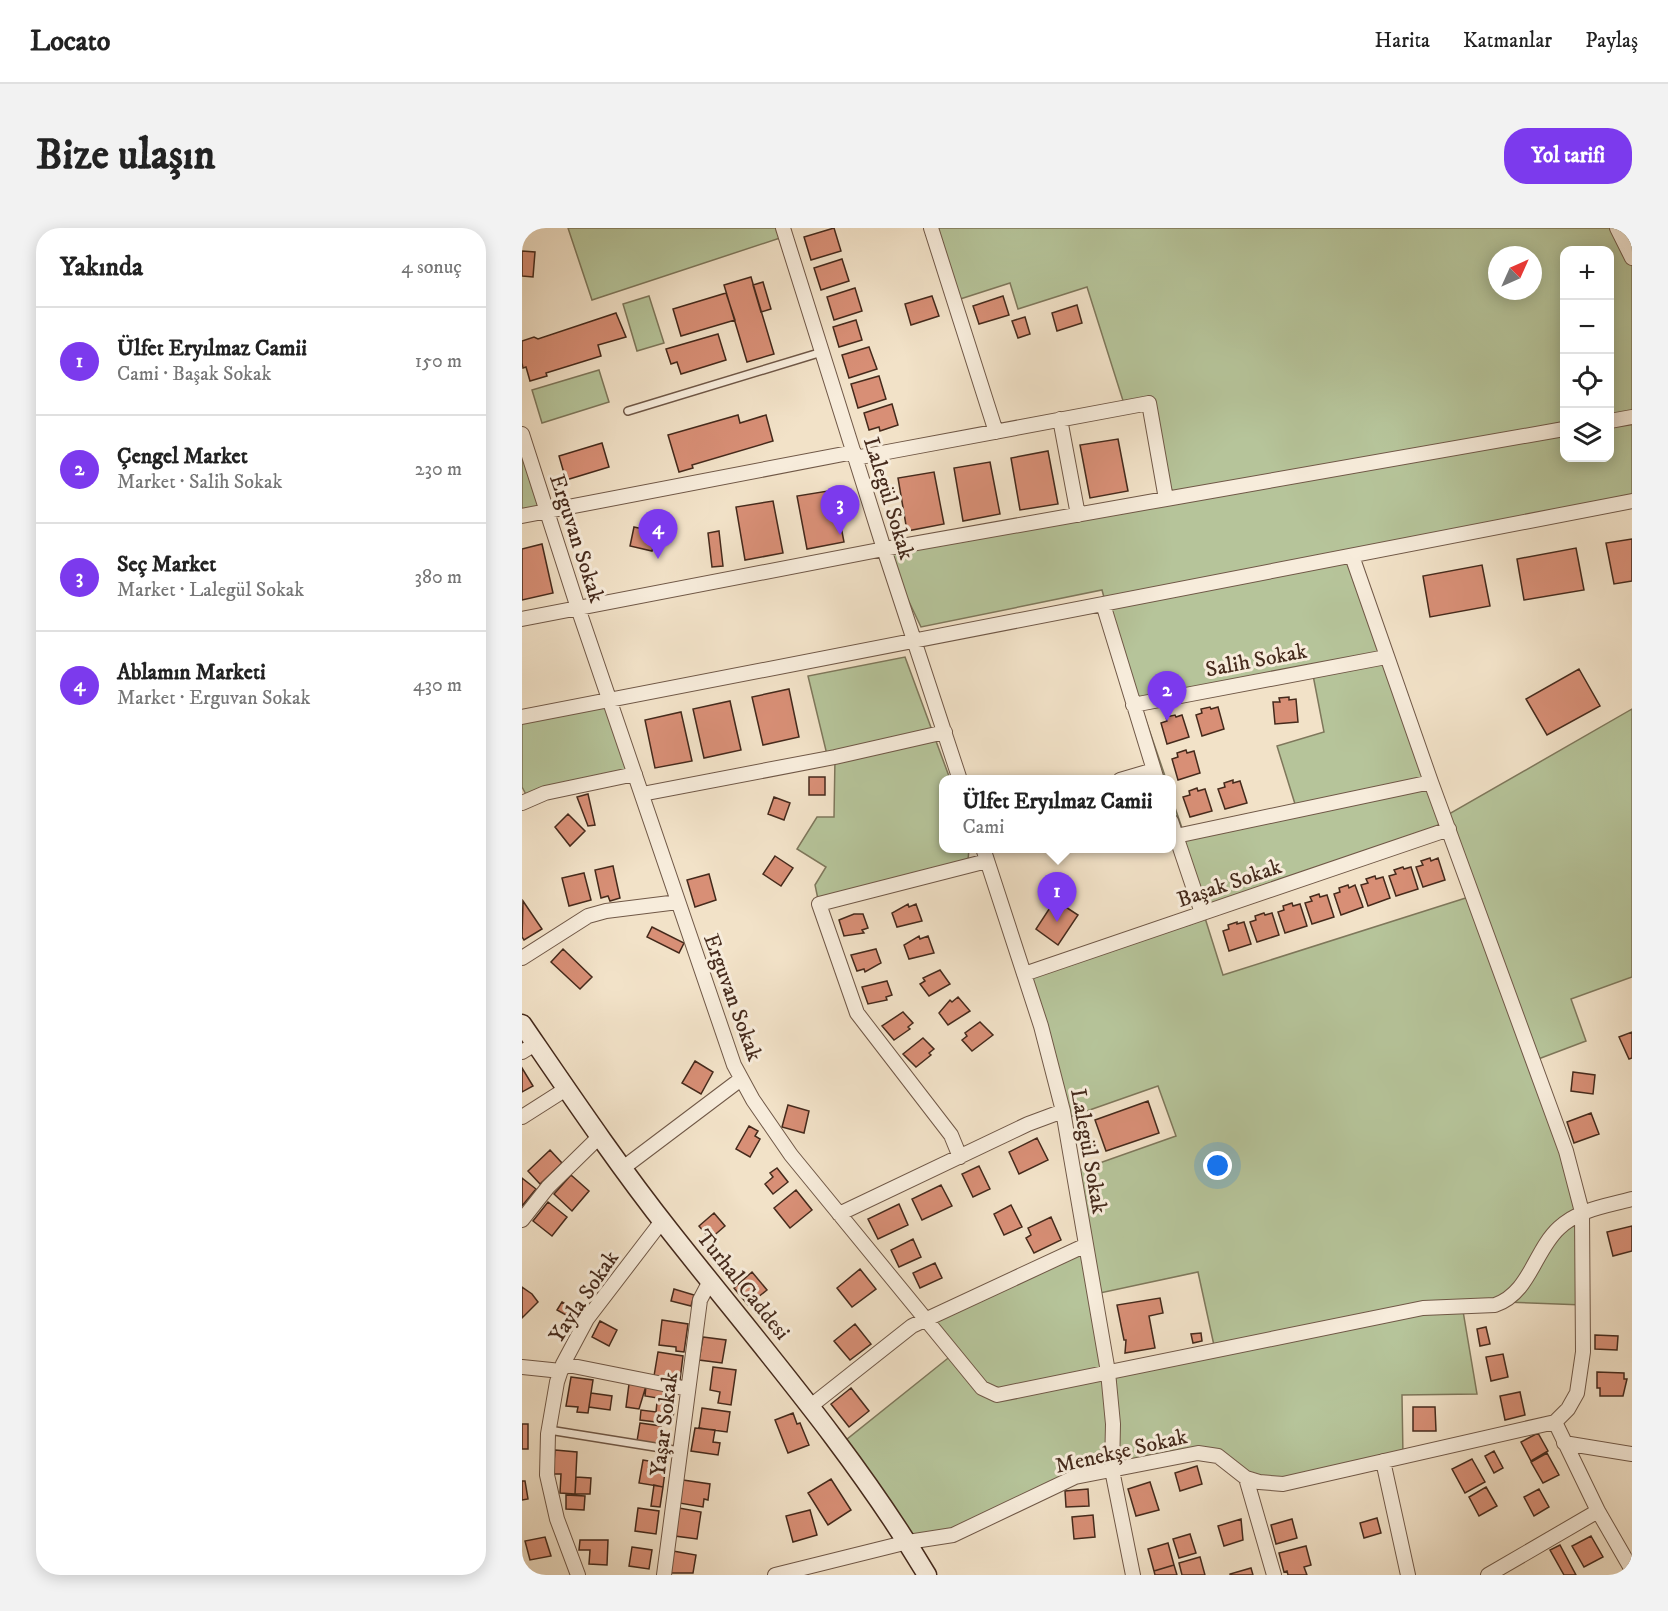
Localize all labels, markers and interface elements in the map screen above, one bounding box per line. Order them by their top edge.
text: Locato [30,24,110,59]
text: Harita [1375,28,1430,54]
text: Katmanlar [1463,28,1552,54]
text: Paylaş [1585,28,1638,54]
button: Yol tarifi [1504,128,1632,184]
text: Bize ulaşın [36,130,216,182]
north arrow [1488,246,1542,300]
map controls [1560,246,1614,462]
button: + [1560,246,1614,300]
text: Yakında [60,251,143,284]
text: 4 sonuç [401,255,462,280]
button: − [1560,300,1614,354]
text: Ülfet Eryılmaz Camii [117,335,307,362]
text: 1 [76,349,83,374]
text: 150 m [415,349,462,374]
button: locate [1560,354,1614,408]
text: Cami · Başak Sokak [117,362,271,387]
button: layers [1560,408,1614,462]
street label: Lalegül Sokak [857,434,920,563]
text: Çengel Market [117,443,248,470]
text: 2 [75,457,84,482]
text: 230 m [415,457,462,482]
text: Market · Salih Sokak [117,470,282,495]
street label: Erguvan Sokak [543,471,610,606]
pin: 3 [820,486,860,535]
pin: 4 [638,510,678,559]
text: Seç Market [117,551,216,578]
text: 3 [76,565,83,590]
text: 380 m [414,565,462,590]
text: Market · Lalegül Sokak [117,578,304,603]
street label: Salih Sokak [1203,637,1309,684]
text: Ablamın Marketi [117,659,266,686]
pin: 2 [1148,672,1186,721]
text: 4 [74,673,85,698]
text: 430 m [413,673,462,698]
text: Market · Erguvan Sokak [117,686,310,711]
popup [939,775,1176,853]
text: Ülfet Eryılmaz Camii [963,788,1152,815]
text: Cami [963,815,1005,840]
street label: Başak Sokak [1174,853,1285,914]
pin: 1 [1038,872,1076,922]
street label: Erguvan Sokak [697,930,768,1065]
street label: Lalegül Sokak [1064,1086,1113,1216]
your location [1203,1151,1232,1180]
street label: Turhal Caddesi [690,1224,796,1346]
street label: Yayla Sokak [543,1245,625,1348]
street label: Yaşar Sokak [645,1370,684,1478]
street label: Menekşe Sokak [1053,1423,1190,1480]

